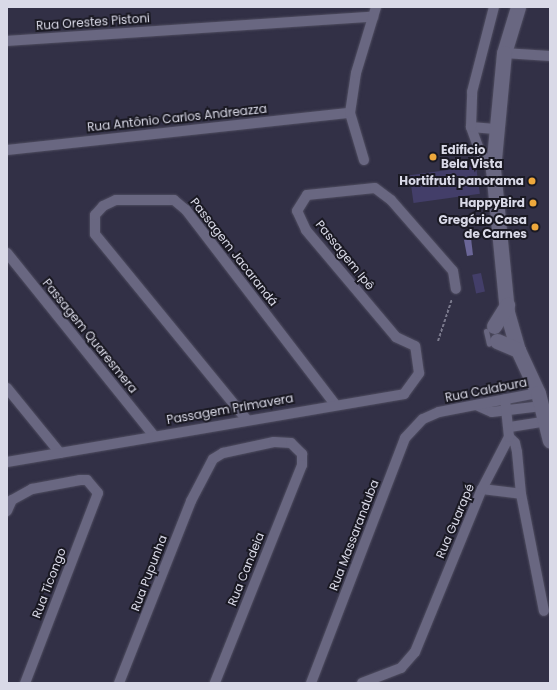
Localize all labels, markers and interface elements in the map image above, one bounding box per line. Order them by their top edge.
street label: Rua Orestes Pistoni [36,11,150,33]
street label: Rua Antônio Carlos Andreazza [86,101,268,135]
place label: Edificio Bela Vista [441,143,503,171]
marker: Edificio Bela Vista [428,152,438,162]
place label: Hortifruti panorama [399,174,524,188]
marker: Hortifruti panorama [527,176,537,186]
street label: Passagem Jacarandá [187,195,281,309]
place label: HappyBird [459,196,525,210]
marker: HappyBird [528,198,538,208]
place label: Gregório Casa de Carnes [439,213,527,241]
street label: Passagem Ipê [313,217,377,293]
marker: Gregório Casa de Carnes [530,222,540,232]
street label: Passagem Quaresmera [40,276,140,396]
street label: Rua Calabura [444,375,528,405]
street label: Passagem Primavera [166,391,294,427]
street label: Rua Massaranduba [326,477,382,593]
street label: Rua Guarapé [433,482,477,560]
street label: Rua Candeia [225,530,267,608]
street label: Rua Pupunha [128,533,170,613]
street label: Rua Ticongo [29,546,69,620]

